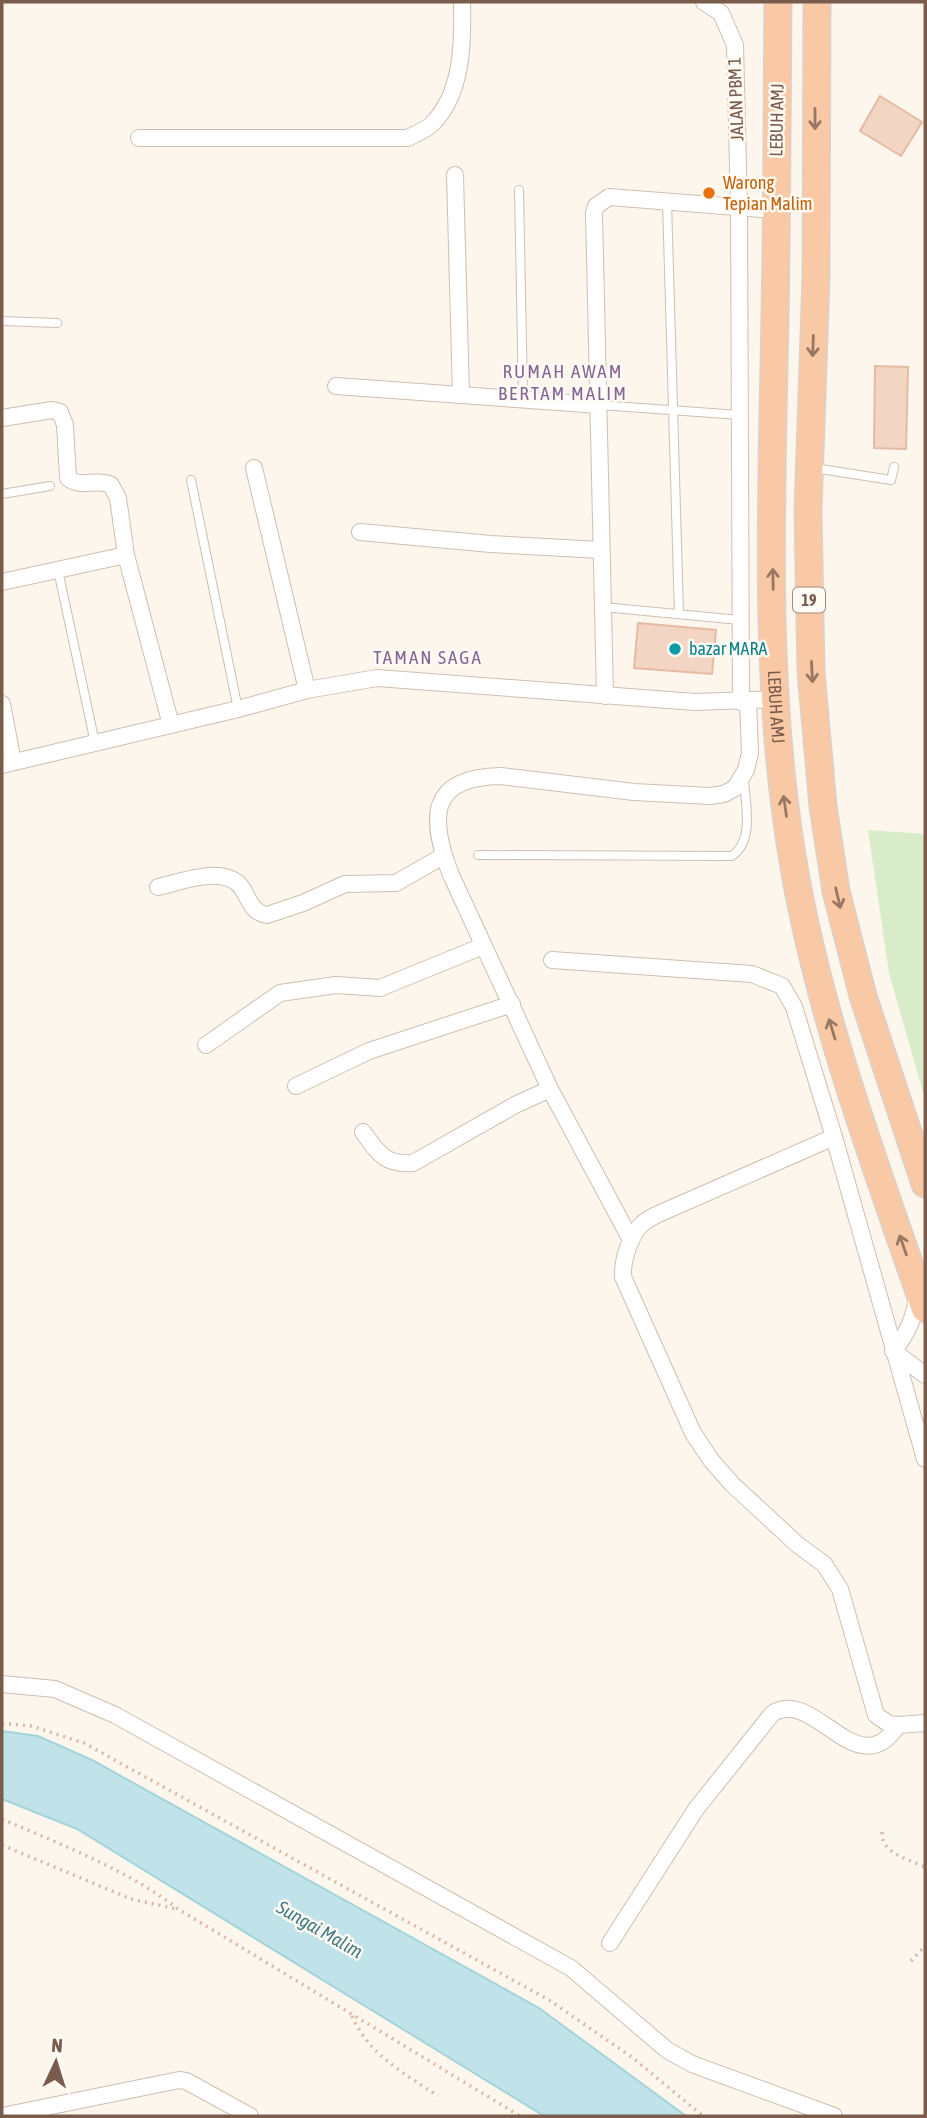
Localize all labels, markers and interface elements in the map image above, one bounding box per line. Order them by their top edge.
street label: JALAN PBM 1 [724,57,747,141]
street label: LEBUH AMJ [765,83,788,157]
one-way arrow [808,107,822,130]
place label: Warong Tepian Malim [723,172,813,214]
marker: Warong Tepian Malim [701,185,717,201]
one-way arrow [807,335,820,358]
district label: RUMAH AWAM BERTAM MALIM [498,360,628,404]
one-way arrow [766,568,779,591]
road number: 19 [793,587,825,612]
place label: bazar MARA [689,638,767,659]
marker: bazar MARA [667,641,683,657]
district label: TAMAN SAGA [373,646,483,668]
one-way arrow [805,660,818,683]
street label: LEBUH AMJ [764,670,789,744]
one-way arrow [778,796,791,818]
one-way arrow [833,886,846,908]
one-way arrow [824,1018,837,1040]
one-way arrow [896,1234,908,1256]
water label: Sungai Malim [272,1895,367,1963]
north arrow [21,2027,91,2097]
text: N [51,2034,64,2056]

